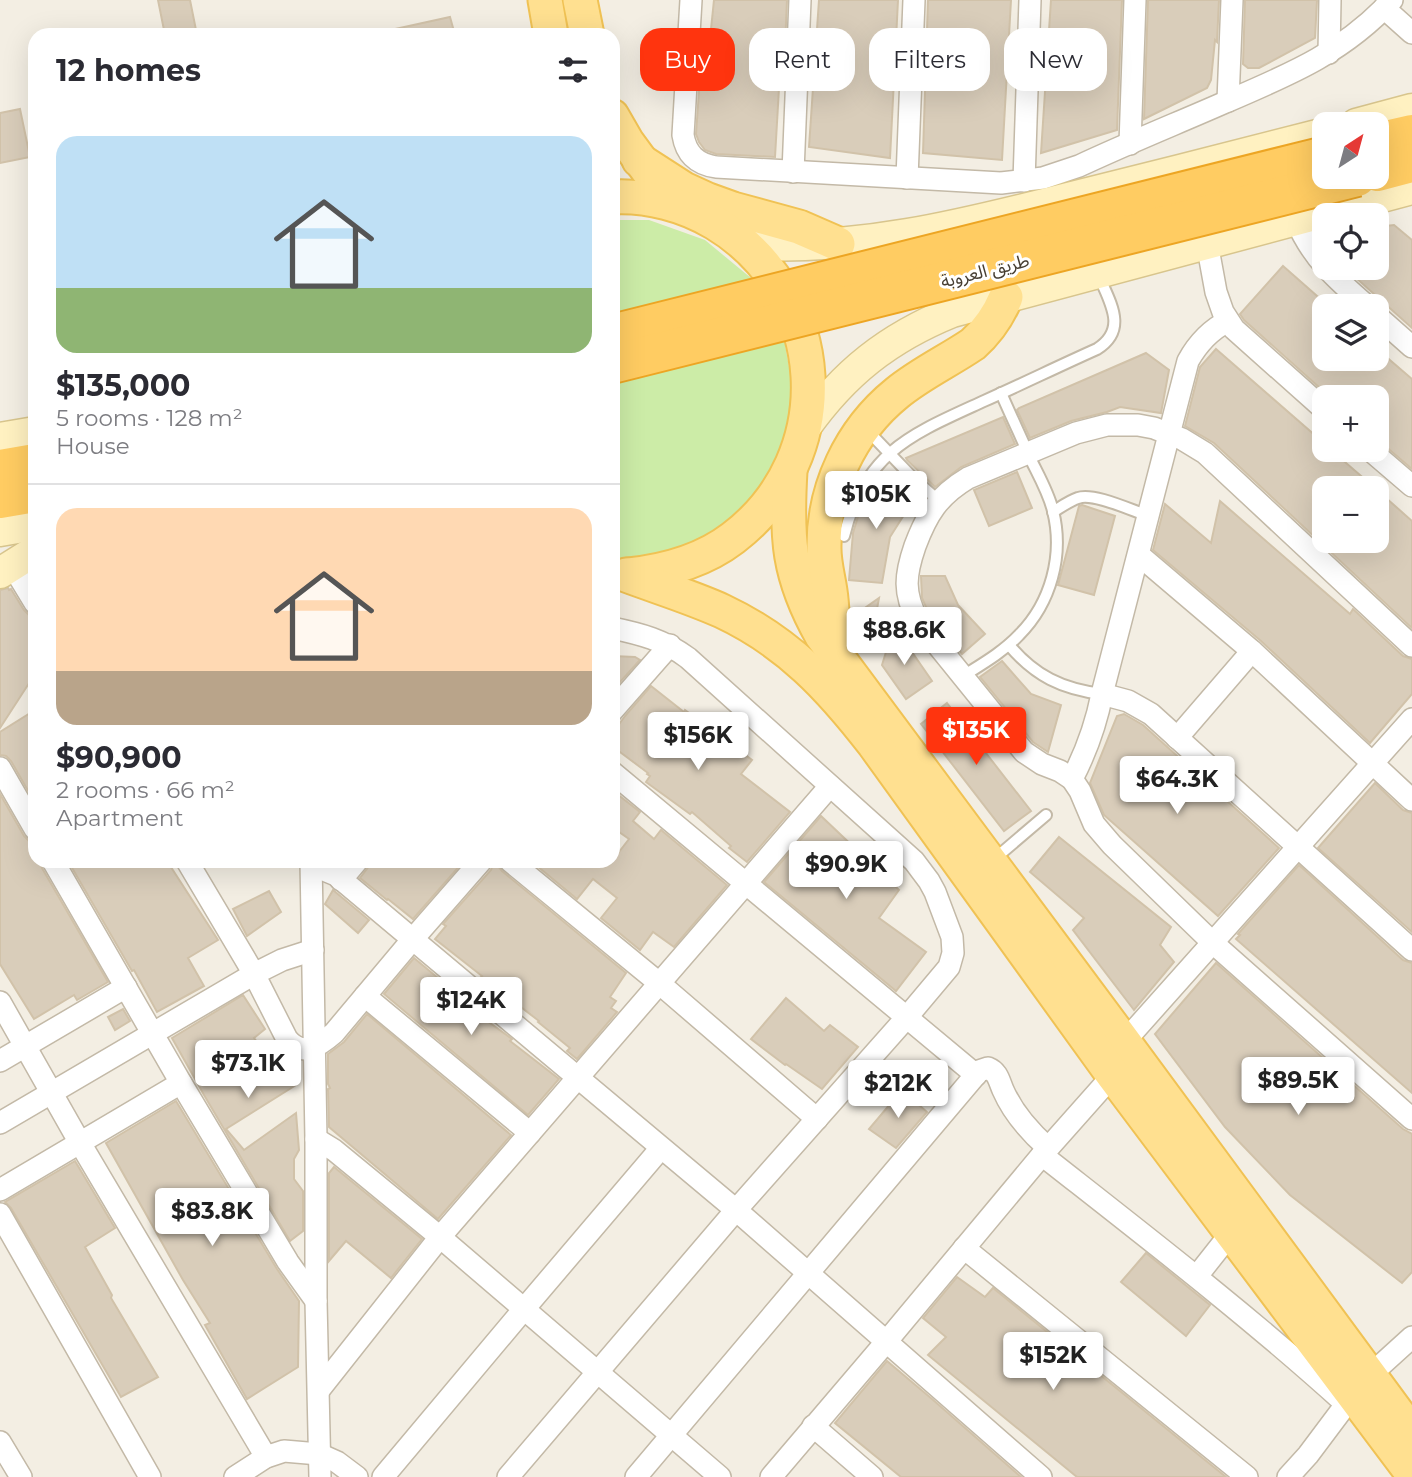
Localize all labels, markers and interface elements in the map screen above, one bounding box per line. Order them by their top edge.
chip: Buy [640,28,735,91]
chip: Rent [749,28,855,91]
chip: Filters [869,28,990,91]
chip: New [1004,28,1107,91]
icon: filters [554,51,592,89]
text: 12 homes [56,52,201,89]
north arrow [1312,112,1390,189]
map controls [1312,112,1389,553]
icon: home [261,181,387,307]
button: locate [1312,203,1389,280]
street label: طريق العروبة [938,249,1032,293]
button: layers [1312,294,1389,371]
text: $135,000 [56,367,190,404]
button: + [1312,385,1389,462]
text: 5 rooms · 128 m² [56,404,243,432]
text: House [56,432,130,460]
pin: $105K [827,472,925,531]
button: − [1312,476,1389,553]
text: $105K [841,480,911,508]
icon: home [261,553,387,679]
pin: $88.6K [847,608,961,667]
text: $88.6K [863,616,945,644]
pin: $135K [927,708,1025,767]
pin: $156K [649,712,747,772]
text: $135K [942,716,1010,744]
text: $156K [664,721,732,749]
text: $90,900 [56,739,182,776]
pin: $64.3K [1120,756,1234,816]
text: $64.3K [1136,765,1218,793]
text: 2 rooms · 66 m² [56,776,235,804]
text: Apartment [56,804,184,832]
pin: $90.9K [789,842,903,901]
text: $90.9K [805,850,887,878]
pin: $124K [422,978,520,1037]
text: $124K [436,986,506,1014]
pin: $73.1K [191,1040,305,1100]
text: $73.1K [211,1049,285,1077]
pin: $89.5K [1241,1058,1355,1117]
pin: $212K [849,1060,947,1120]
text: $89.5K [1258,1066,1338,1094]
text: $212K [864,1069,932,1097]
pin: $83.8K [155,1188,269,1248]
text: $83.8K [171,1197,253,1225]
pin: $152K [1004,1332,1102,1392]
text: $152K [1019,1341,1087,1369]

